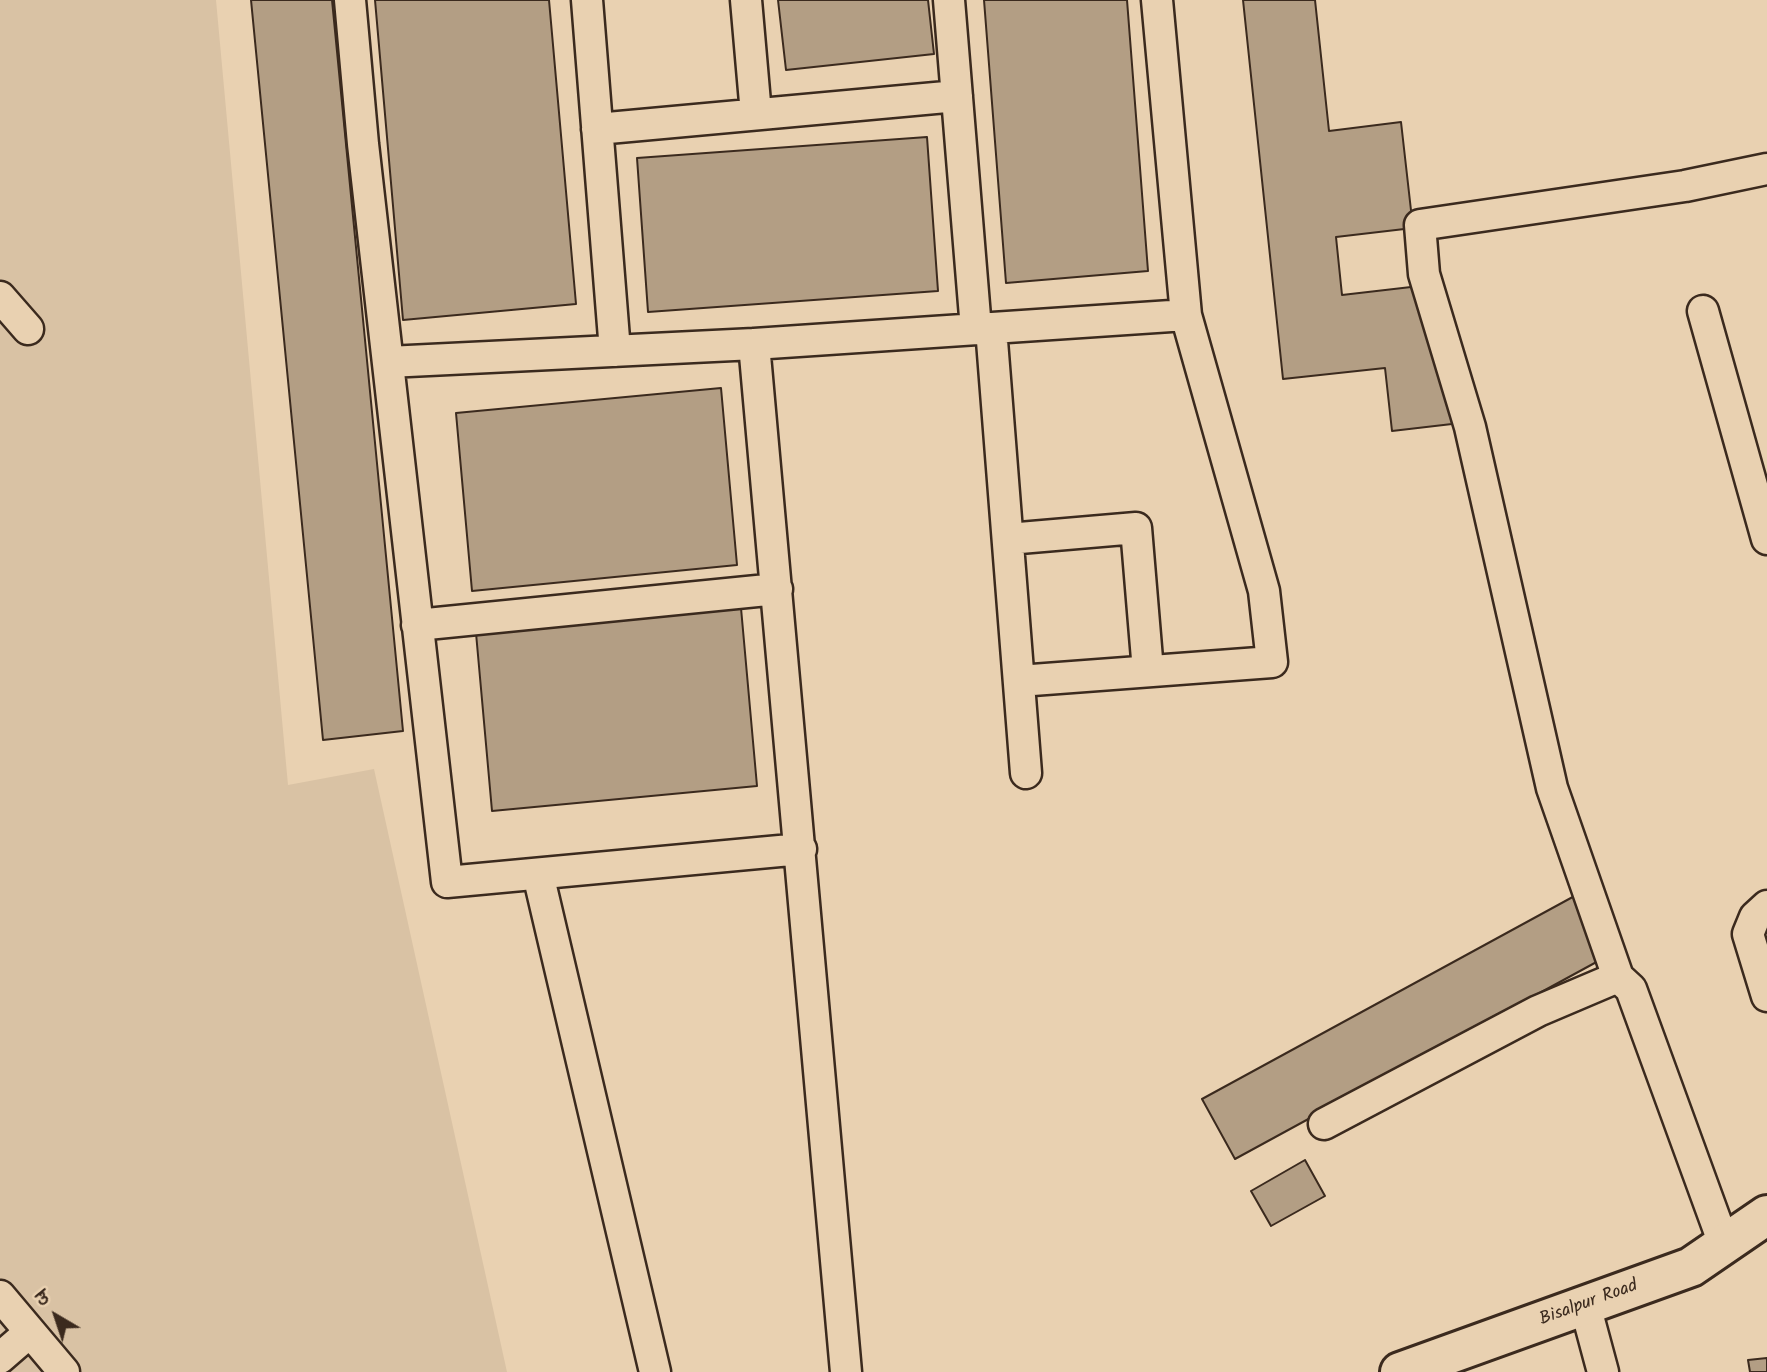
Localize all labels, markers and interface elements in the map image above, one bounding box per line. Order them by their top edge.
street label: Bisalpur Road [1537,1276,1641,1332]
north arrow [21,1281,91,1351]
text: उ [29,1284,57,1315]

